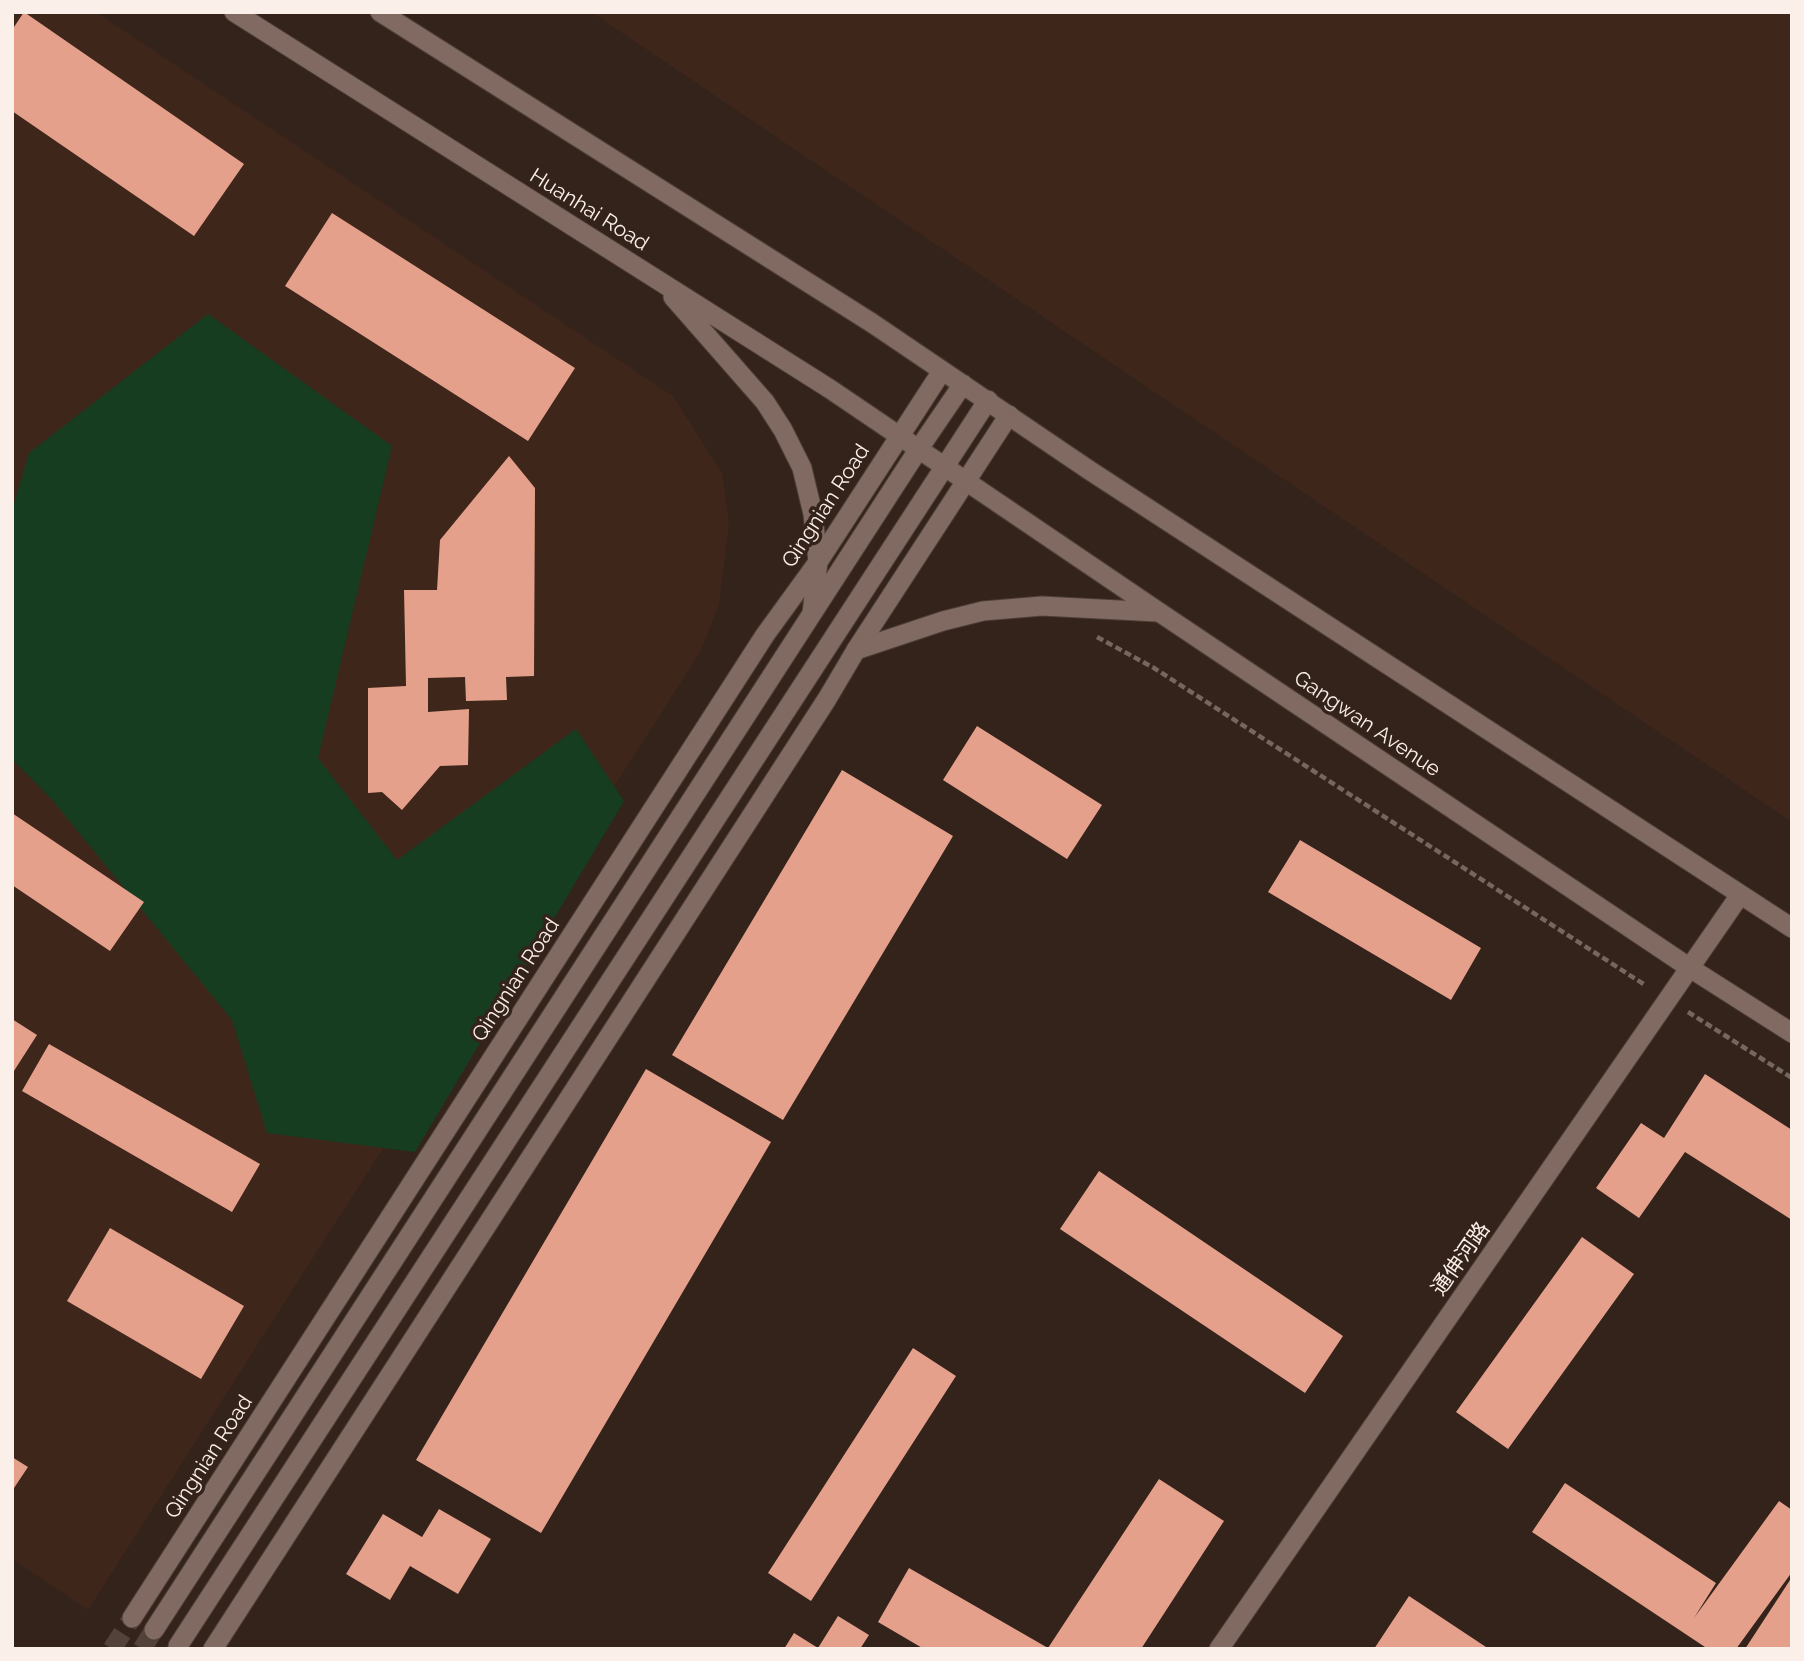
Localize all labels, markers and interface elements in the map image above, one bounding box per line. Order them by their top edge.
street label: Huanhai Road [525,163,653,257]
street label: Qingnian Road [777,440,875,572]
street label: Gangwan Avenue [1289,666,1445,782]
street label: Qingnian Road [467,914,565,1046]
street label: 通伸河路 [1427,1217,1495,1301]
street label: Qingnian Road [160,1391,258,1523]

